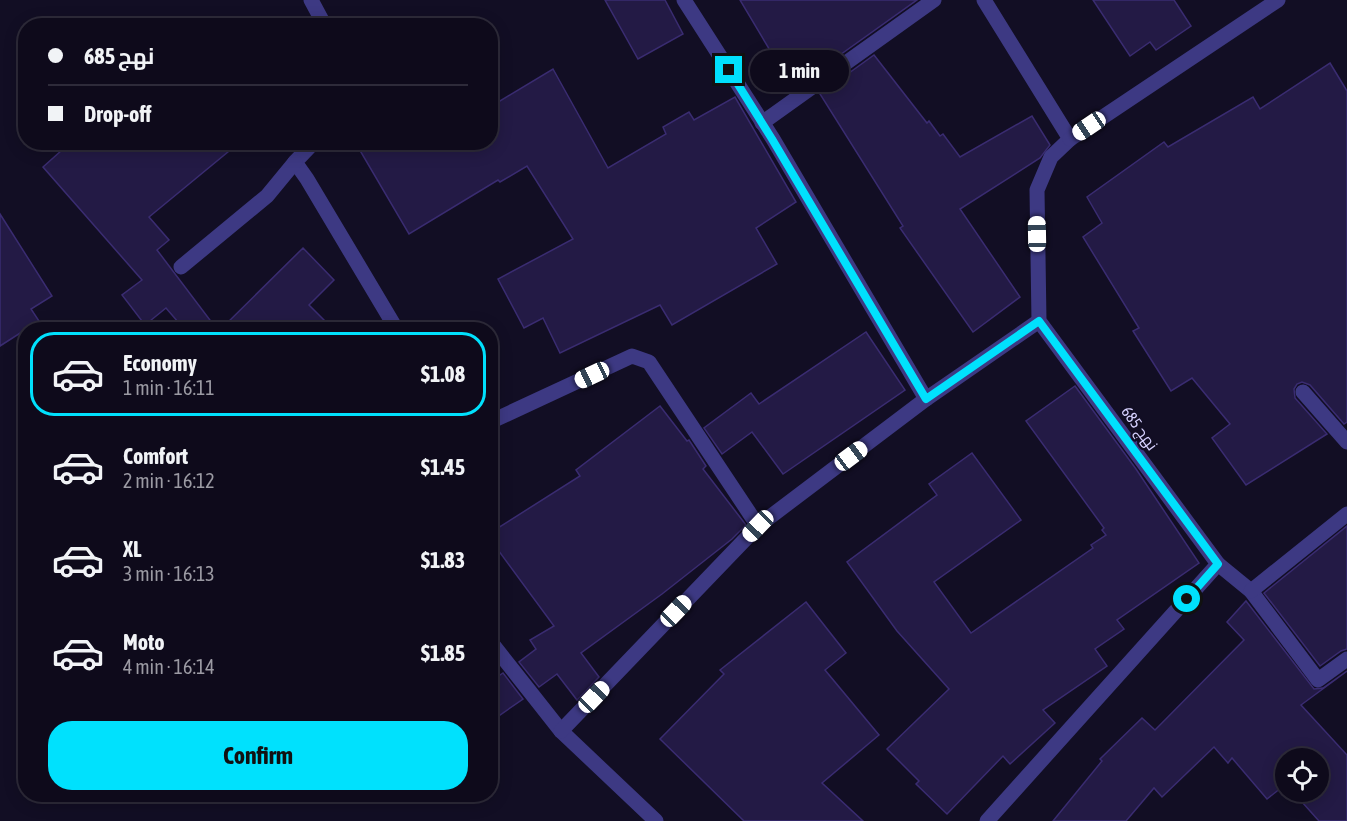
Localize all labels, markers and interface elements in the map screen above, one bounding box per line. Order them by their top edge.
text: نهج 685 [84,43,154,69]
callout: 1 min [750,49,849,91]
route end [715,56,742,83]
text: 1 min [779,59,820,82]
text: Drop-off [84,101,151,127]
car [1069,108,1109,144]
car [1028,216,1046,252]
icon: car [51,347,105,401]
text: Economy [123,350,197,376]
car [572,359,612,391]
text: $1.08 [421,361,465,387]
text: 1 min · 16:11 [123,376,215,399]
street label: نهج 685 [1116,403,1162,455]
car [831,438,871,474]
icon: car [51,440,105,494]
text: Comfort [123,443,188,469]
text: $1.45 [421,454,465,480]
text: 2 min · 16:12 [123,469,215,492]
car [739,507,777,545]
icon: car [51,533,105,587]
text: XL [123,536,141,562]
text: $1.83 [421,547,465,573]
text: 3 min · 16:13 [123,562,215,585]
route start [1173,585,1200,612]
car [657,592,695,630]
icon: car [51,626,105,680]
text: Moto [123,629,165,655]
text: $1.85 [421,640,465,666]
text: 4 min · 16:14 [123,655,215,678]
car [575,678,613,716]
button: Confirm [48,721,468,790]
map controls [1275,748,1329,802]
button: locate [1275,748,1329,802]

